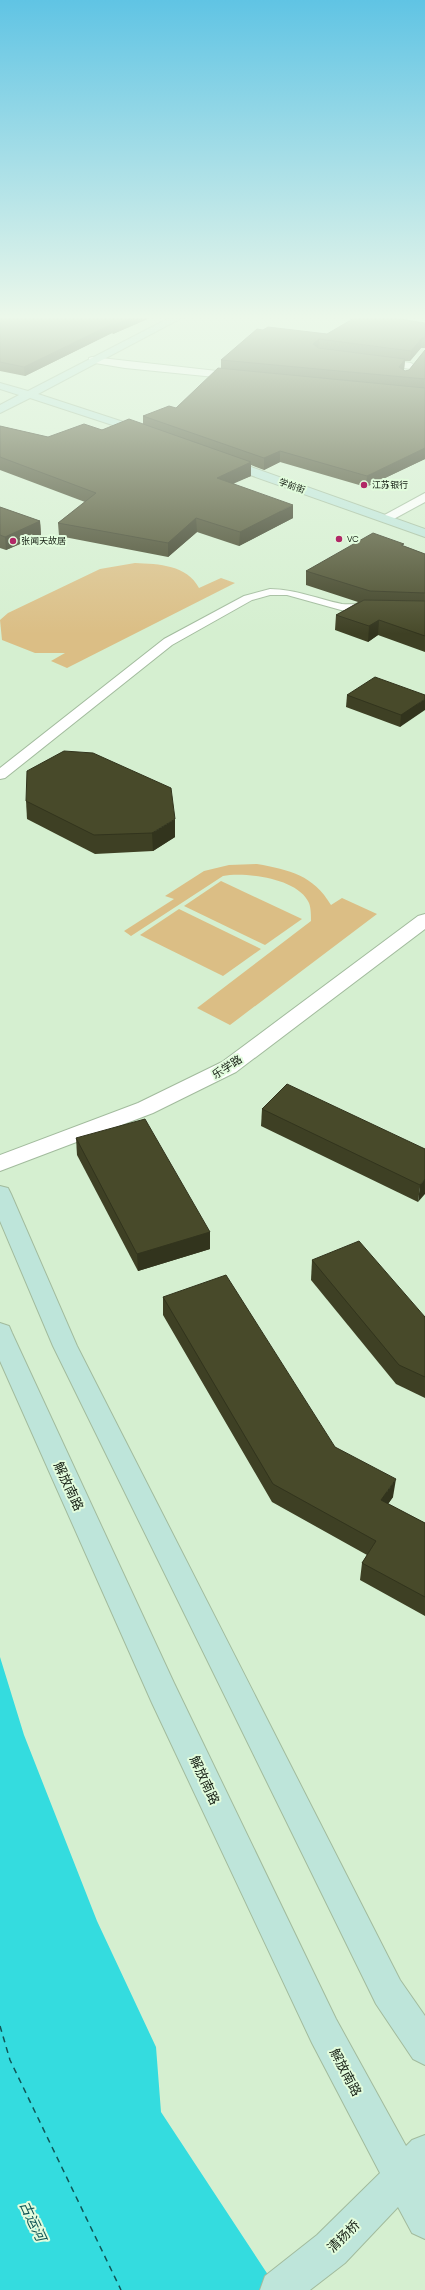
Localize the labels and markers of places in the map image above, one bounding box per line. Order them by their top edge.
place label: 江苏银行 [372,478,408,491]
marker: 江苏银行 [359,480,369,490]
place label: VC [347,532,359,545]
place label: 张闻天故居 [21,534,66,547]
marker: VC [334,534,344,544]
marker: 张闻天故居 [8,536,18,546]

